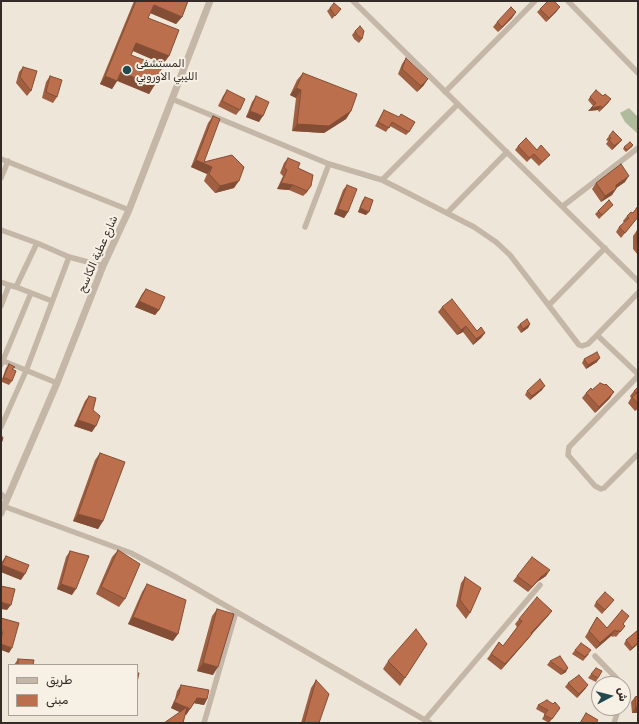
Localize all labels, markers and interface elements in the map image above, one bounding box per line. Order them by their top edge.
place label: المستشفی الليبي الاوروبي [136,57,198,83]
marker: المستشفی الليبي الاوروبي [121,64,133,76]
street label: شارع عطية الكاسح [75,213,121,295]
legend [8,664,138,716]
text: طريق [46,673,72,687]
north arrow [591,676,631,716]
text: ش [615,687,630,702]
text: مبنى [46,693,68,707]

